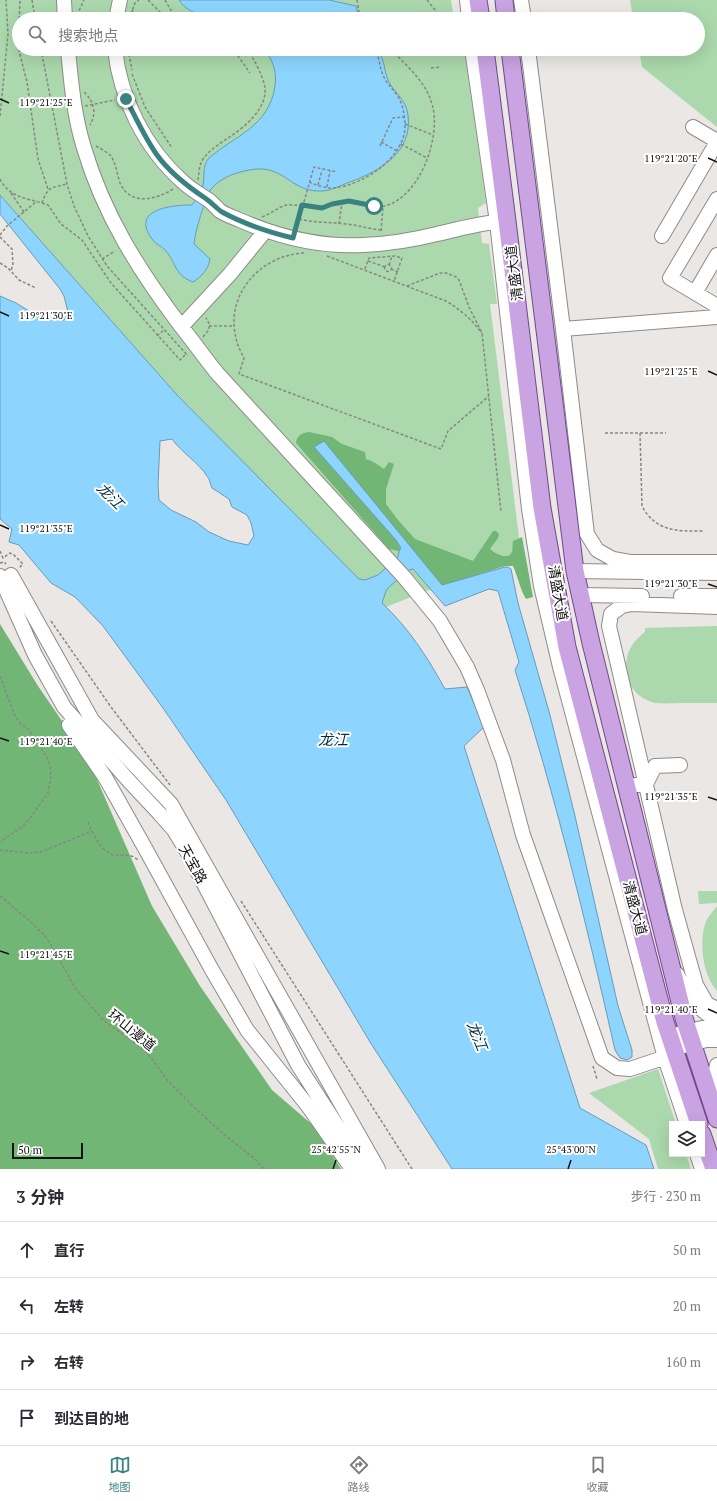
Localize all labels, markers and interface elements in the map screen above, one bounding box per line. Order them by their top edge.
search box [12,12,705,56]
icon: search [26,23,48,45]
text: 搜索地点 [58,25,118,45]
route end [117,90,135,108]
text: 119°21'25"E [19,96,73,109]
text: 119°21'20"E [644,152,698,165]
route start [365,197,383,215]
street label: 清盛大道 [501,244,526,302]
text: 119°21'30"E [19,309,73,322]
text: 119°21'25"E [644,365,698,378]
water label: 龙江 [93,478,130,514]
text: 119°21'35"E [19,522,73,535]
street label: 清盛大道 [544,564,573,622]
text: 119°21'30"E [644,577,698,590]
water label: 龙江 [318,729,350,749]
text: 119°21'40"E [19,735,73,748]
text: 119°21'35"E [644,790,698,803]
street label: 天宝路 [175,841,212,887]
street label: 清盛大道 [619,878,652,937]
text: 119°21'45"E [19,948,73,961]
text: 119°21'40"E [644,1003,698,1016]
street label: 环山漫道 [105,1005,160,1055]
water label: 龙江 [463,1018,494,1055]
map controls [669,1121,705,1157]
button: layers [669,1121,705,1157]
scale bar [12,1141,83,1160]
text: 50 m [18,1143,42,1157]
text: 25°42'55"N [311,1143,361,1156]
text: 25°43'00"N [546,1143,596,1156]
text: 3 分钟 [16,1185,64,1208]
text: 步行 · 230 m [630,1187,701,1205]
icon: ahead [16,1239,38,1261]
text: 直行 [54,1240,84,1260]
text: 50 m [673,1241,701,1259]
icon: left [16,1295,38,1317]
text: 左转 [54,1296,84,1316]
text: 20 m [673,1297,701,1315]
icon: right [16,1351,38,1373]
text: 右转 [54,1352,84,1372]
text: 160 m [666,1353,701,1371]
icon: arrive [16,1407,38,1429]
text: 到达目的地 [54,1408,129,1428]
tab: 地图 [109,1454,131,1494]
tab: 路线 [348,1454,370,1494]
tab: 收藏 [587,1454,609,1494]

